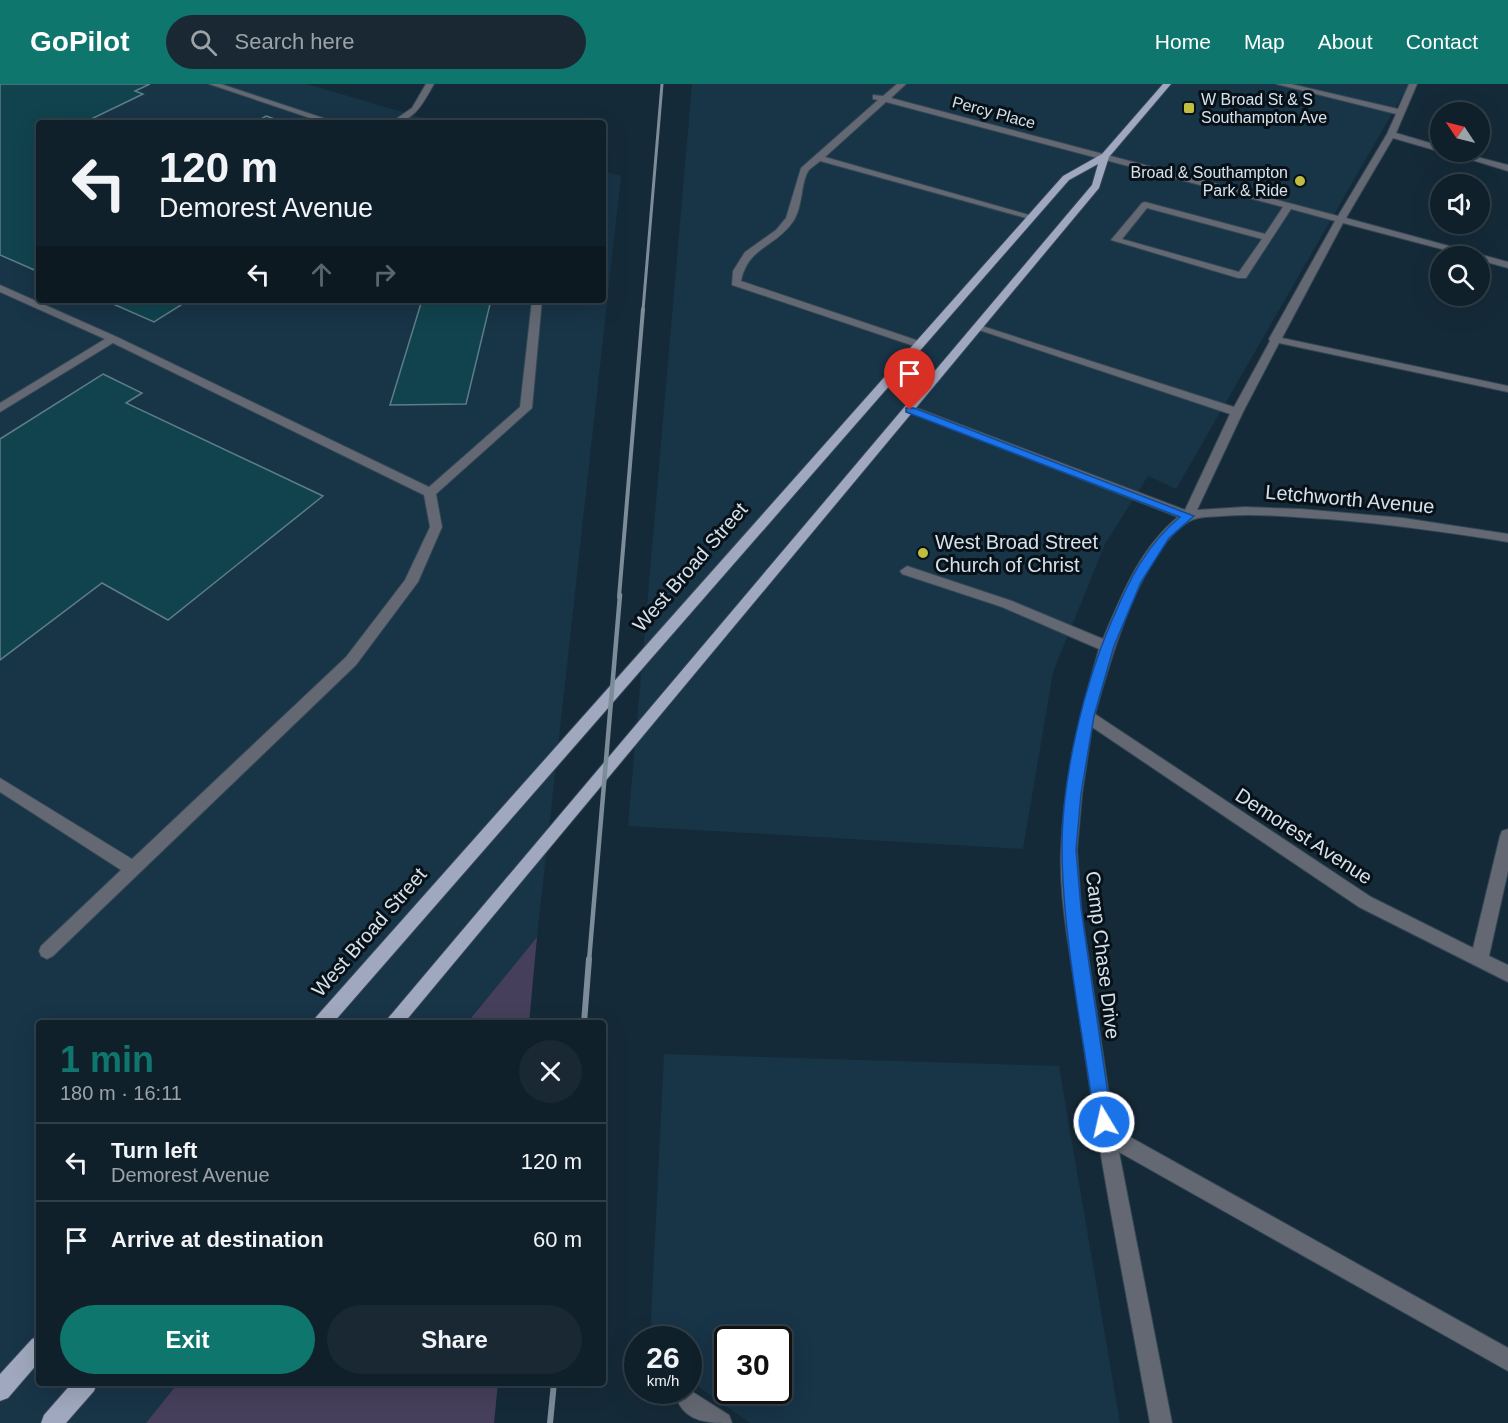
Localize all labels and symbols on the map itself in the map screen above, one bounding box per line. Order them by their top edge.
place label: W Broad St & S Southampton Ave [1201,91,1327,126]
street label: Percy Place [950,93,1037,132]
marker: W Broad St & S Southampton Ave [1182,101,1196,115]
north arrow [1430,102,1490,162]
place label: Broad & Southampton Park & Ride [1131,164,1288,199]
marker: Broad & Southampton Park & Ride [1293,174,1307,188]
pin [884,348,935,410]
street label: Letchworth Avenue [1264,481,1436,517]
street label: West Broad Street [628,498,752,636]
place label: West Broad Street Church of Christ [935,531,1098,576]
marker: West Broad Street Church of Christ [916,546,930,560]
street label: Demorest Avenue [1231,784,1377,888]
street label: West Broad Street [307,863,431,1001]
street label: Camp Chase Drive [1082,870,1124,1040]
position arrow [1072,1090,1136,1154]
speed limit sign: 30 [714,1326,792,1404]

